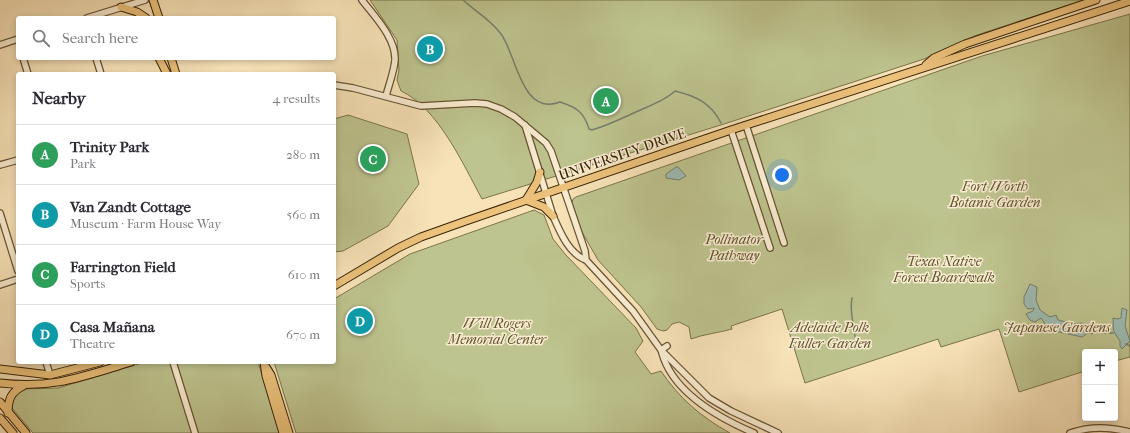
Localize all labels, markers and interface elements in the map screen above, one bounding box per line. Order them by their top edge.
search box [16,16,336,60]
icon: search [30,27,52,49]
text: Search here [62,29,138,47]
pin: B [417,34,443,64]
pin: A [593,86,619,116]
text: Nearby [32,88,86,108]
text: 4 results [273,91,320,106]
street label: UNIVERSITY DRIVE [556,125,688,184]
text: Trinity Park [70,138,149,156]
pin: C [360,144,386,174]
text: A [41,147,49,162]
text: 280 m [286,147,320,162]
text: Park [70,156,96,171]
your location [772,165,792,185]
park label: Fort Worth Botanic Garden [948,178,1041,211]
text: Van Zandt Cottage [70,198,191,216]
text: B [41,207,49,222]
text: 560 m [287,207,320,222]
text: Museum · Farm House Way [70,216,221,231]
park label: Pollinator Pathway [704,231,764,264]
park label: Texas Native Forest Boardwalk [892,253,995,286]
text: Farrington Field [70,258,176,276]
text: C [41,267,49,282]
text: 610 m [288,267,320,282]
text: Sports [70,276,105,291]
pin: D [347,306,373,336]
park label: Will Rogers Memorial Center [447,315,548,348]
text: Casa Mañana [70,318,155,336]
park label: Adelaide Polk Fuller Garden [788,319,871,352]
park label: Japanese Gardens [1004,319,1111,336]
text: D [40,327,50,342]
text: 670 m [286,327,320,342]
text: Theatre [70,336,115,351]
map controls [1082,349,1118,421]
button: + [1082,349,1118,385]
button: − [1082,385,1118,421]

